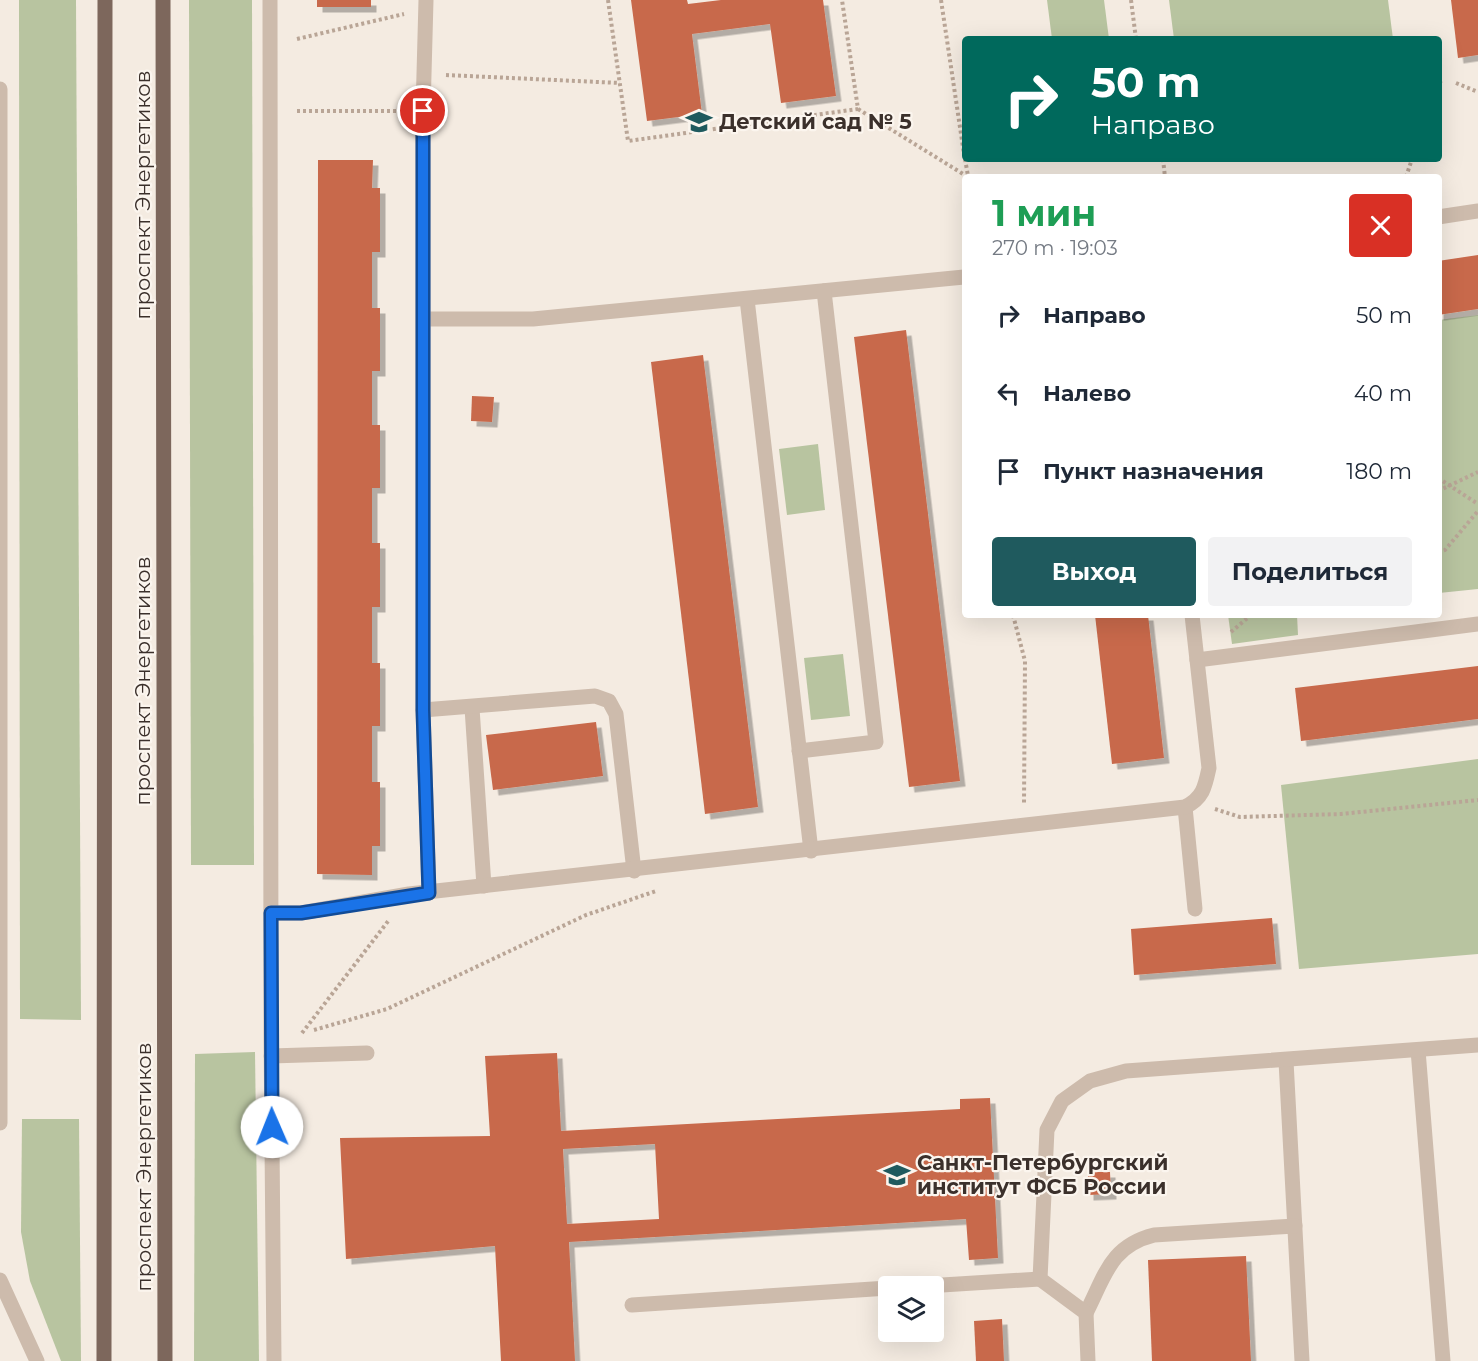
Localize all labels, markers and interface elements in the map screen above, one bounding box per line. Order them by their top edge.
text: 50 m [1091,56,1200,108]
icon: right [992,60,1070,138]
street label: проспект Энергетиков [130,71,155,319]
pin [397,85,448,136]
icon: arrive [406,94,439,127]
school or university icon: Детский сад № 5 [684,107,714,137]
text: Направо [1091,108,1215,141]
place label: Детский сад № 5 [719,109,912,134]
text: 1 мин [992,191,1096,235]
button: close [1349,194,1412,257]
text: 270 m · 19:03 [992,236,1118,260]
icon: right [992,299,1025,332]
text: Направо [1043,302,1146,329]
text: 50 m [1356,302,1412,329]
icon: left [992,377,1025,410]
text: Налево [1043,380,1131,407]
text: 40 m [1354,380,1412,407]
icon: arrive [992,455,1025,488]
text: Пункт назначения [1043,458,1264,485]
text: 180 m [1346,458,1412,485]
button: Выход [992,537,1196,606]
button: Поделиться [1208,537,1412,606]
street label: проспект Энергетиков [130,557,155,805]
street label: проспект Энергетиков [131,1043,156,1291]
position arrow [240,1095,304,1159]
place label: Санкт-Петербургский институт ФСБ России [917,1150,1168,1199]
school or university icon: Санкт-Петербургский институт ФСБ России [882,1160,912,1190]
map controls [878,1276,944,1342]
button: layers [878,1276,944,1342]

